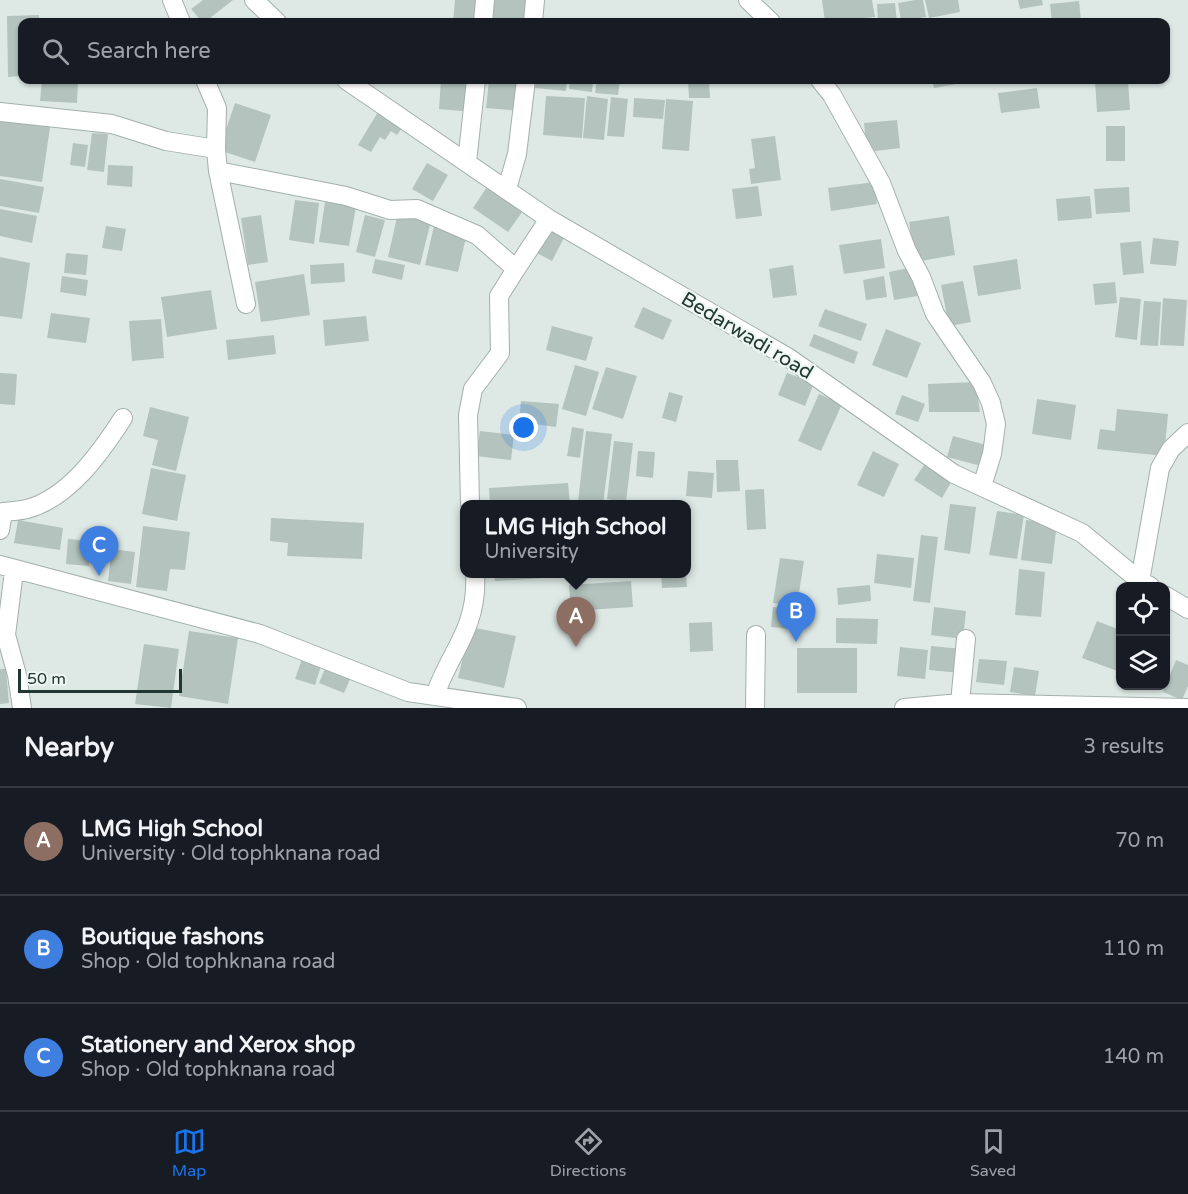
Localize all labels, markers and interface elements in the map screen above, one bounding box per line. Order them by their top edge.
search box [18,18,1170,84]
icon: search [39,35,72,68]
text: Search here [87,38,211,64]
street label: Bedarwadi road [677,287,817,385]
your location [509,413,538,442]
popup [460,500,691,578]
text: LMG High School [484,514,667,540]
pin: C [80,526,118,576]
text: University [484,540,579,564]
map controls [1116,582,1170,690]
button: locate [1116,582,1170,636]
pin: B [776,592,816,642]
pin: A [556,598,596,647]
button: layers [1116,636,1170,690]
scale bar [18,666,182,694]
text: 50 m [27,669,66,689]
text: Nearby [24,732,114,763]
text: 3 results [1084,735,1164,759]
text: LMG High School [81,816,263,842]
text: A [36,829,51,853]
text: 70 m [1115,829,1164,853]
text: University · Old tophknana road [81,842,381,866]
text: Boutique fashons [81,924,264,950]
text: B [37,937,50,961]
text: 110 m [1103,937,1164,961]
text: Shop · Old tophknana road [81,950,335,974]
text: Stationery and Xerox shop [81,1032,355,1058]
text: C [37,1045,50,1069]
text: 140 m [1103,1045,1164,1069]
text: Shop · Old tophknana road [81,1058,335,1082]
tab: Map [172,1125,206,1181]
tab: Directions [550,1125,626,1181]
tab: Saved [970,1125,1016,1181]

